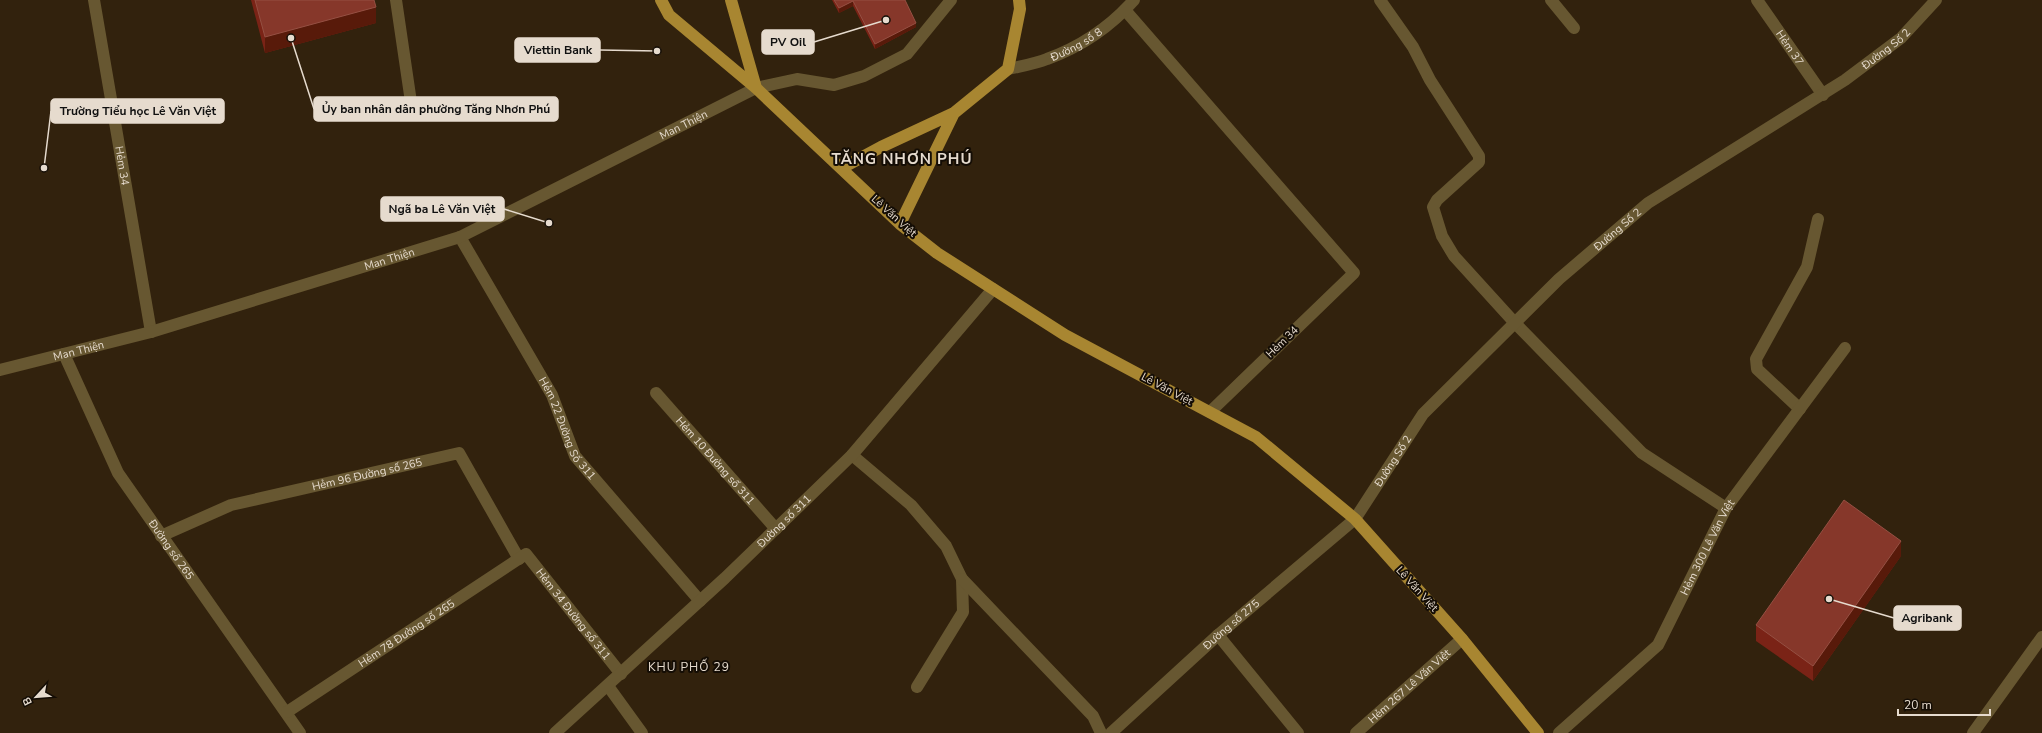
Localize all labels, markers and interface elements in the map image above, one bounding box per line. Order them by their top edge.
street label: Đường số 8 [1047,24,1105,65]
street label: Đường Số 2 [1857,25,1914,73]
street label: Hẻm 37 [1773,27,1808,68]
callout: PV Oil [762,30,814,54]
text: PV Oil [770,34,806,50]
callout: Viettin Bank [515,38,600,62]
text: Viettin Bank [523,42,593,58]
callout: Ủy ban nhân dân phường Tăng Nhơn Phú [314,97,558,121]
callout: Trường Tiểu học Lê Văn Việt [51,99,224,123]
text: Ủy ban nhân dân phường Tăng Nhơn Phú [322,101,550,117]
text: Trường Tiểu học Lê Văn Việt [60,103,217,119]
street label: Man Thiện [657,106,710,143]
street label: Hẻm 34 [112,145,133,187]
district label: TĂNG NHƠN PHÚ [832,149,972,169]
street label: Lê Văn Việt [868,192,920,241]
callout: Ngã ba Lê Văn Việt [381,197,504,221]
text: Ngã ba Lê Văn Việt [389,201,496,217]
street label: Đường Số 2 [1589,205,1644,255]
street label: Man Thiện [362,244,416,274]
street label: Hẻm 34 [1263,323,1302,361]
street label: Man Thiện [52,337,106,364]
street label: Lê Văn Việt [1139,369,1195,409]
street label: Hẻm 22 Đường Số 311 [536,374,600,483]
street label: Hẻm 10 Đường số 311 [673,413,758,508]
street label: Đường Số 2 [1370,432,1415,490]
street label: Hẻm 96 Đường số 265 [310,454,424,494]
street label: Đường số 311 [753,491,814,551]
street label: Hẻm 300 Lê Văn Việt [1677,496,1738,597]
street label: Đường số 265 [145,516,198,583]
street label: Lê Văn Việt [1393,563,1442,615]
street label: Hẻm 34 Đường số 311 [533,565,614,663]
street label: Đường số 275 [1199,595,1263,653]
street label: Hẻm 78 Đường số 265 [355,596,458,670]
callout: Agribank [1894,606,1961,630]
text: Agribank [1901,610,1953,626]
street label: Hẻm 267 Lê Văn Việt [1365,645,1454,727]
district label: KHU PHỐ 29 [648,658,730,675]
north arrow [16,677,56,717]
scale bar [1898,691,1990,717]
text: B [19,694,36,708]
text: 20 m [1904,697,1932,713]

